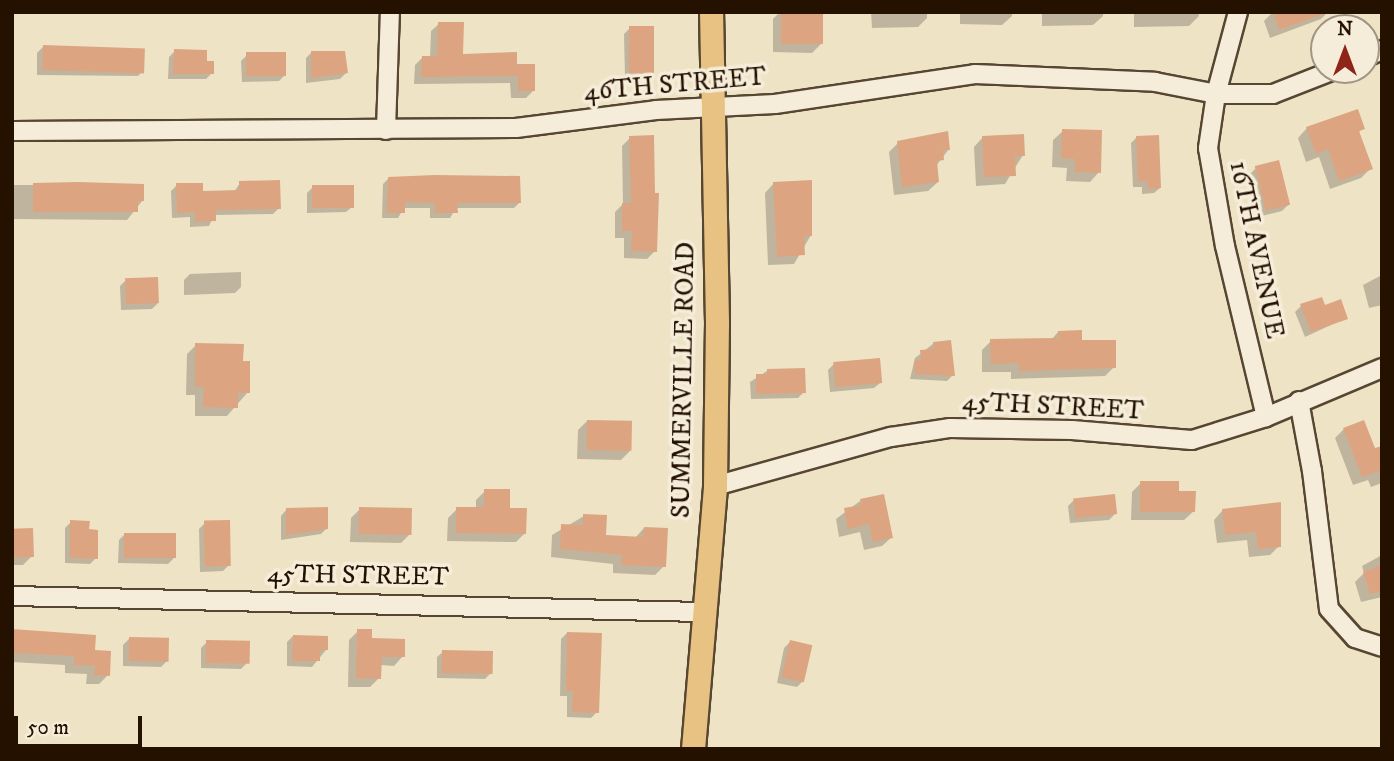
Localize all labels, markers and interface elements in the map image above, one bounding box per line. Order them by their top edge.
north arrow [1310,14,1380,84]
text: N [1337,18,1353,41]
street label: 46TH STREET [583,61,767,109]
street label: 16TH AVENUE [1222,158,1290,342]
street label: SUMMERVILLE ROAD [666,242,702,518]
street label: 45TH STREET [961,387,1145,427]
street label: 45TH STREET [267,559,449,593]
scale bar [18,702,145,746]
text: 50 m [27,715,69,741]

